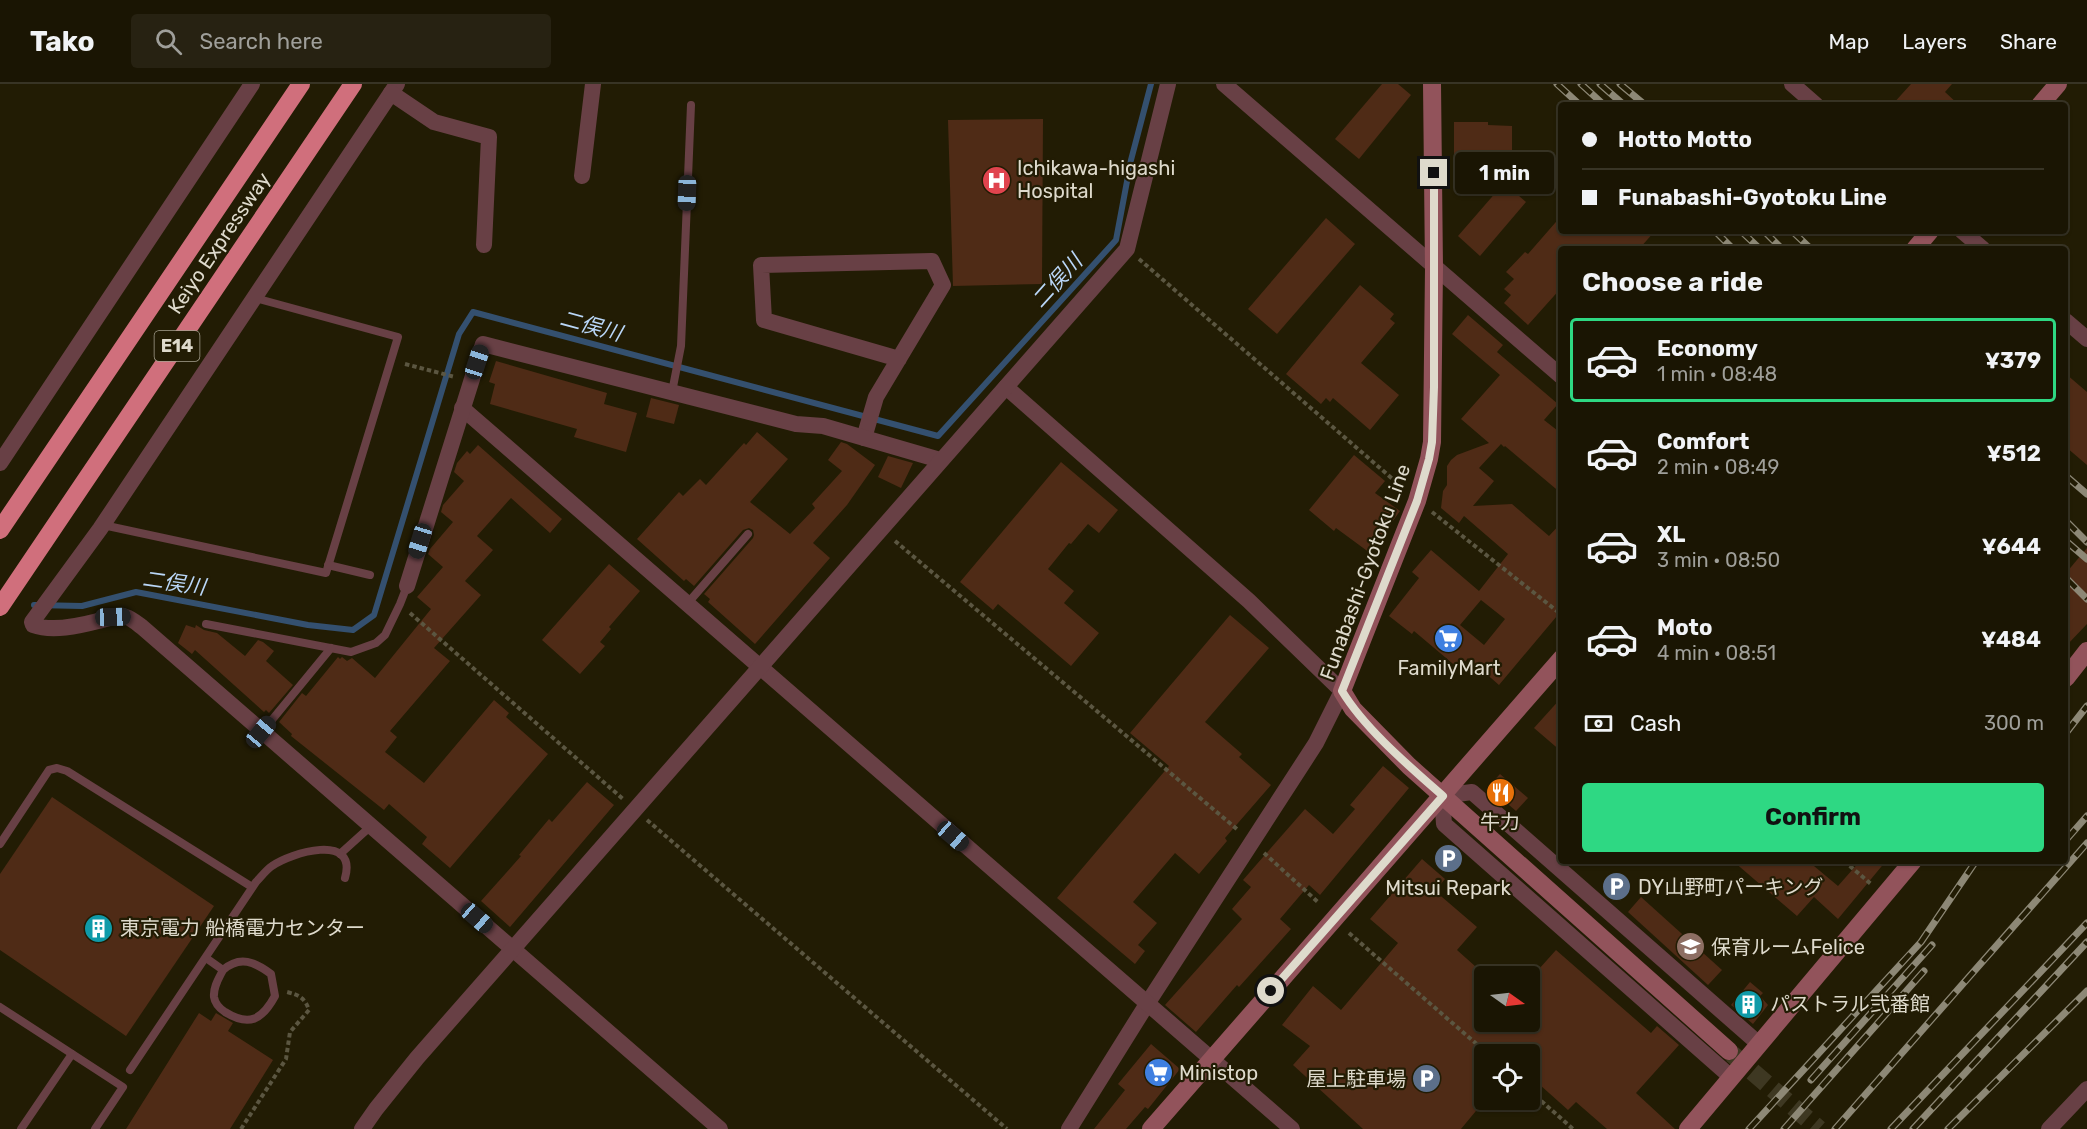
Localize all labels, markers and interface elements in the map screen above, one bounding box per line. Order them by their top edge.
search box [131,14,551,68]
text: Tako [30,25,95,58]
icon: search [152,25,185,58]
text: Search here [200,28,323,55]
text: Map [1828,29,1869,54]
text: Layers [1902,29,1967,54]
text: Share [2000,29,2057,54]
text: Hotto Motto [1618,126,1752,153]
callout: 1 min [1455,152,1554,194]
place label: Ichikawa-higashi Hospital [1017,156,1175,203]
route end [1420,159,1447,186]
text: 1 min [1479,161,1530,185]
hospital icon: Ichikawa-higashi Hospital [980,164,1012,196]
street label: Keiyo Expressway [163,168,275,318]
car [677,175,697,211]
text: Funabashi-Gyotoku Line [1618,184,1887,211]
water label: 二俣川 [1026,247,1088,312]
text: Choose a ride [1582,266,1763,298]
water label: 二俣川 [557,305,627,346]
road number: E14 [154,331,200,361]
icon: car [1585,333,1639,387]
text: Economy [1657,335,1758,362]
car [463,342,491,382]
text: ¥379 [1985,347,2041,374]
text: 1 min · 08:48 [1657,362,1777,386]
icon: car [1585,426,1639,480]
text: Comfort [1657,428,1749,455]
text: ¥512 [1987,440,2041,467]
text: 2 min · 08:49 [1657,455,1779,479]
street label: Funabashi-Gyotoku Line [1315,461,1415,683]
icon: car [1585,519,1639,573]
car [406,521,434,561]
text: XL [1657,521,1685,548]
text: ¥644 [1981,533,2041,560]
text: 3 min · 08:50 [1657,548,1780,572]
water label: 二俣川 [141,566,209,600]
car [95,607,131,627]
icon: car [1585,612,1639,666]
text: Moto [1657,614,1712,641]
supermarket icon: FamilyMart [1433,622,1465,654]
text: ¥484 [1981,626,2041,653]
text: 4 min · 08:51 [1657,641,1776,665]
place label: FamilyMart [1397,656,1501,680]
icon: cash [1582,707,1615,740]
text: Cash [1630,710,1681,737]
text: 300 m [1984,711,2044,735]
car [243,712,279,752]
restaurant icon: 牛力 [1484,776,1516,808]
button: Confirm [1582,783,2044,852]
place label: 牛力 [1480,810,1520,834]
car [934,817,972,855]
parking icon: Mitsui Repark [1432,842,1464,874]
parking icon: DY山野町パーキング [1601,871,1633,903]
place label: DY山野町パーキング [1638,875,1824,899]
place label: Mitsui Repark [1385,876,1511,900]
car [458,899,496,937]
building icon: 東京電力 船橋電力センター [83,912,115,944]
place label: 東京電力 船橋電力センター [120,916,365,940]
school or university icon: 保育ルームFelice [1674,931,1706,963]
place label: 保育ルームFelice [1711,935,1865,959]
north arrow [1474,966,1540,1032]
map controls [1474,966,1540,1110]
route start [1257,977,1284,1004]
building icon: パストラル弐番館 [1733,988,1765,1020]
place label: パストラル弐番館 [1770,992,1930,1016]
button: locate [1474,1044,1540,1110]
supermarket icon: Ministop [1142,1057,1174,1089]
place label: Ministop [1179,1061,1258,1085]
parking icon: 屋上駐車場 [1411,1063,1443,1095]
place label: 屋上駐車場 [1306,1067,1406,1091]

